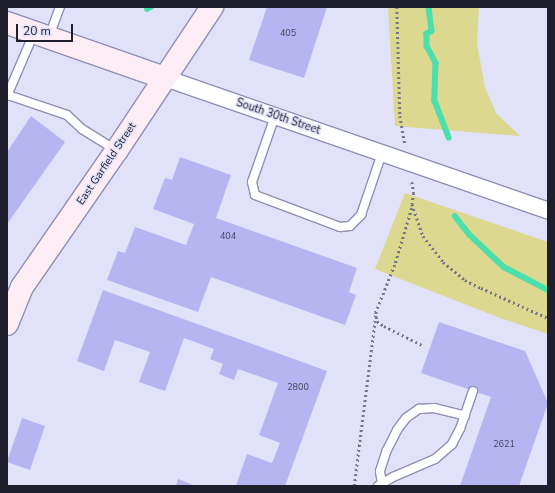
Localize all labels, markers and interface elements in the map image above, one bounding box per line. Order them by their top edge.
scale bar [18,16,75,42]
text: 20 m [23,23,51,39]
house number: 405 [280,28,296,38]
street label: South 30th Street [234,96,322,138]
street label: East Garfield Street [75,120,139,208]
house number: 404 [220,231,236,241]
house number: 2800 [287,382,309,392]
house number: 2621 [493,439,515,449]

